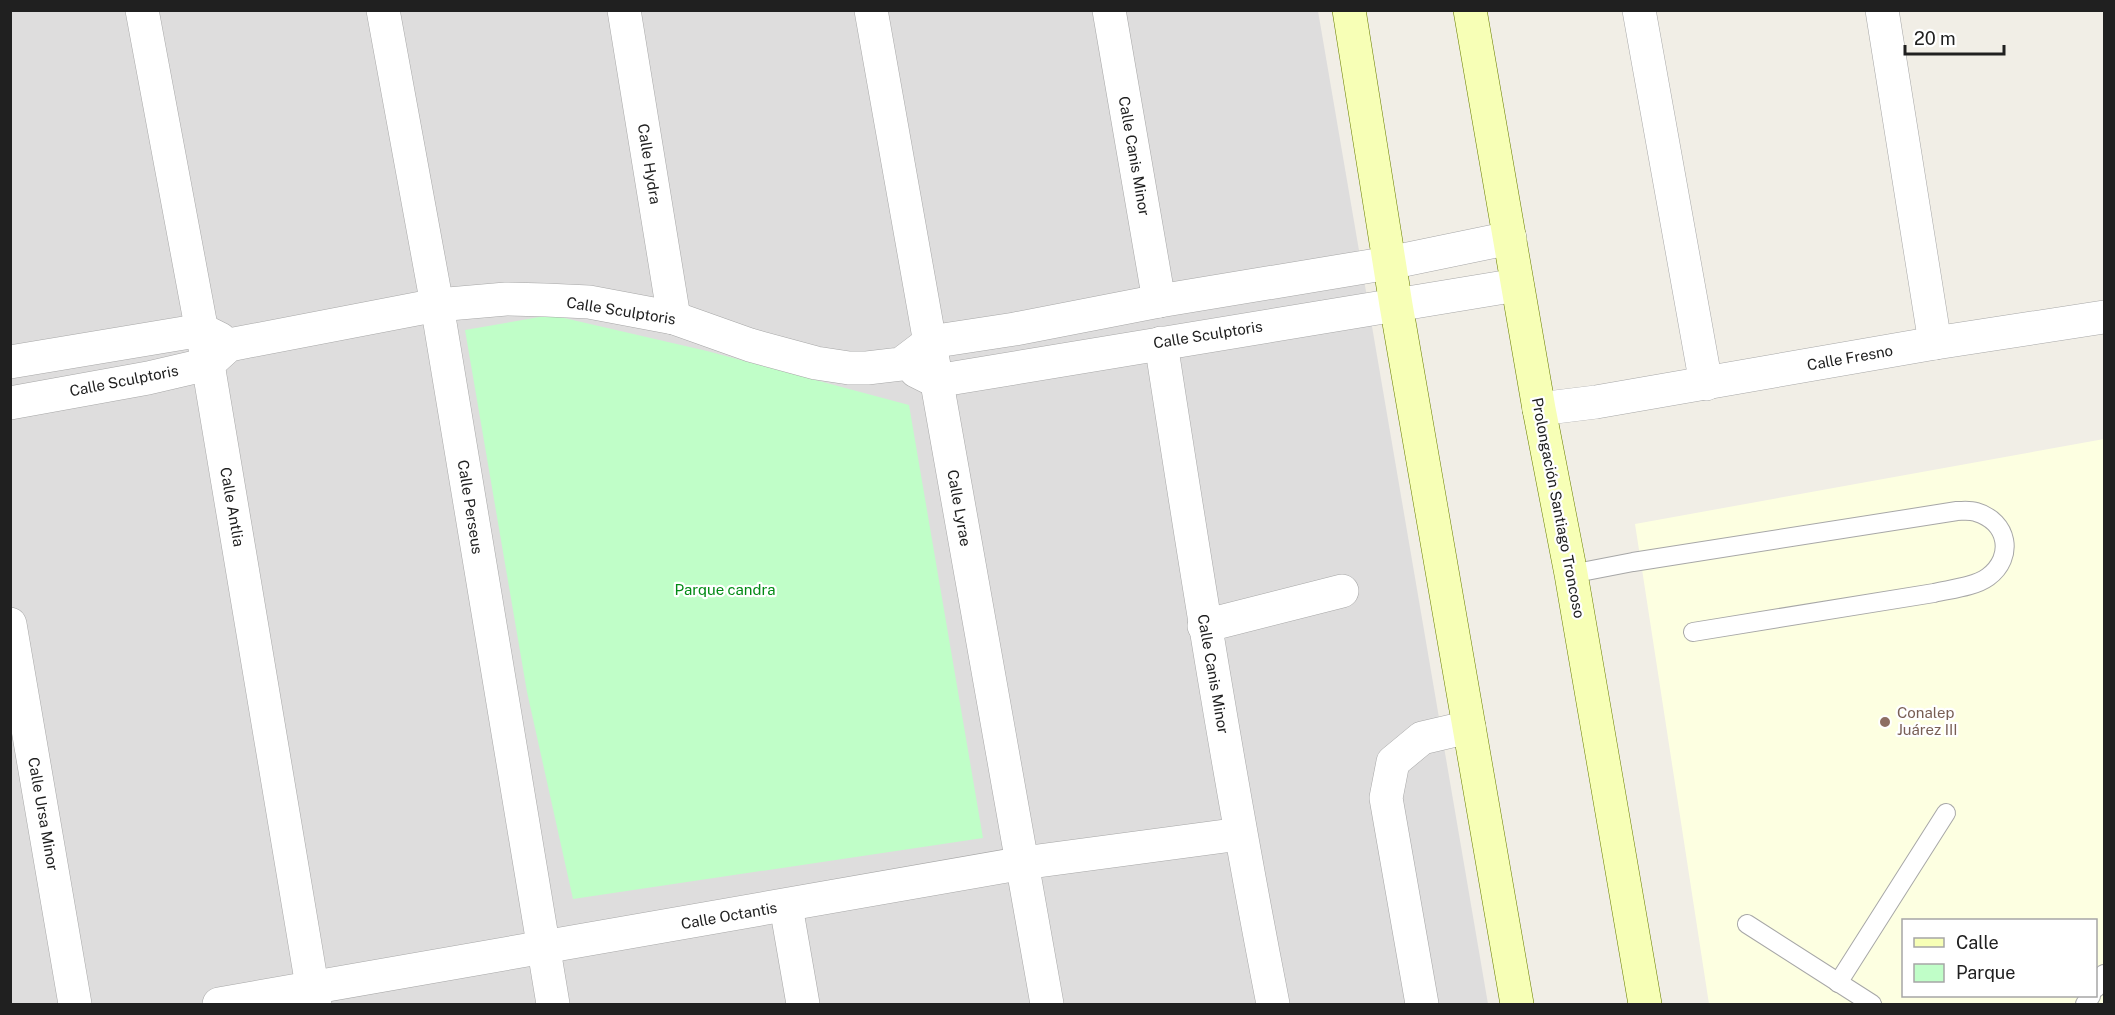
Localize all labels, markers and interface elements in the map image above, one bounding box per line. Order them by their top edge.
scale bar [1905,18,2004,56]
text: 20 m [1914,28,1956,49]
street label: Calle Canis Minor [1116,95,1153,217]
street label: Calle Hydra [635,122,664,205]
street label: Calle Sculptoris [565,293,677,328]
street label: Calle Sculptoris [1152,317,1264,352]
street label: Calle Fresno [1806,342,1894,373]
street label: Calle Sculptoris [68,362,180,399]
street label: Prolongación Santiago Troncoso [1529,396,1588,620]
street label: Calle Perseus [455,459,486,555]
street label: Calle Antlia [217,466,248,548]
street label: Calle Lyrae [944,468,975,548]
park label: Parque candra [675,581,775,598]
street label: Calle Canis Minor [1195,613,1232,735]
place label: Conalep Juárez III [1897,704,1957,738]
marker: Conalep Juárez III [1878,715,1892,729]
street label: Calle Ursa Minor [25,756,62,872]
street label: Calle Octantis [680,899,778,932]
legend [1902,919,2097,997]
text: Calle [1956,932,1999,953]
text: Parque [1956,962,2016,983]

